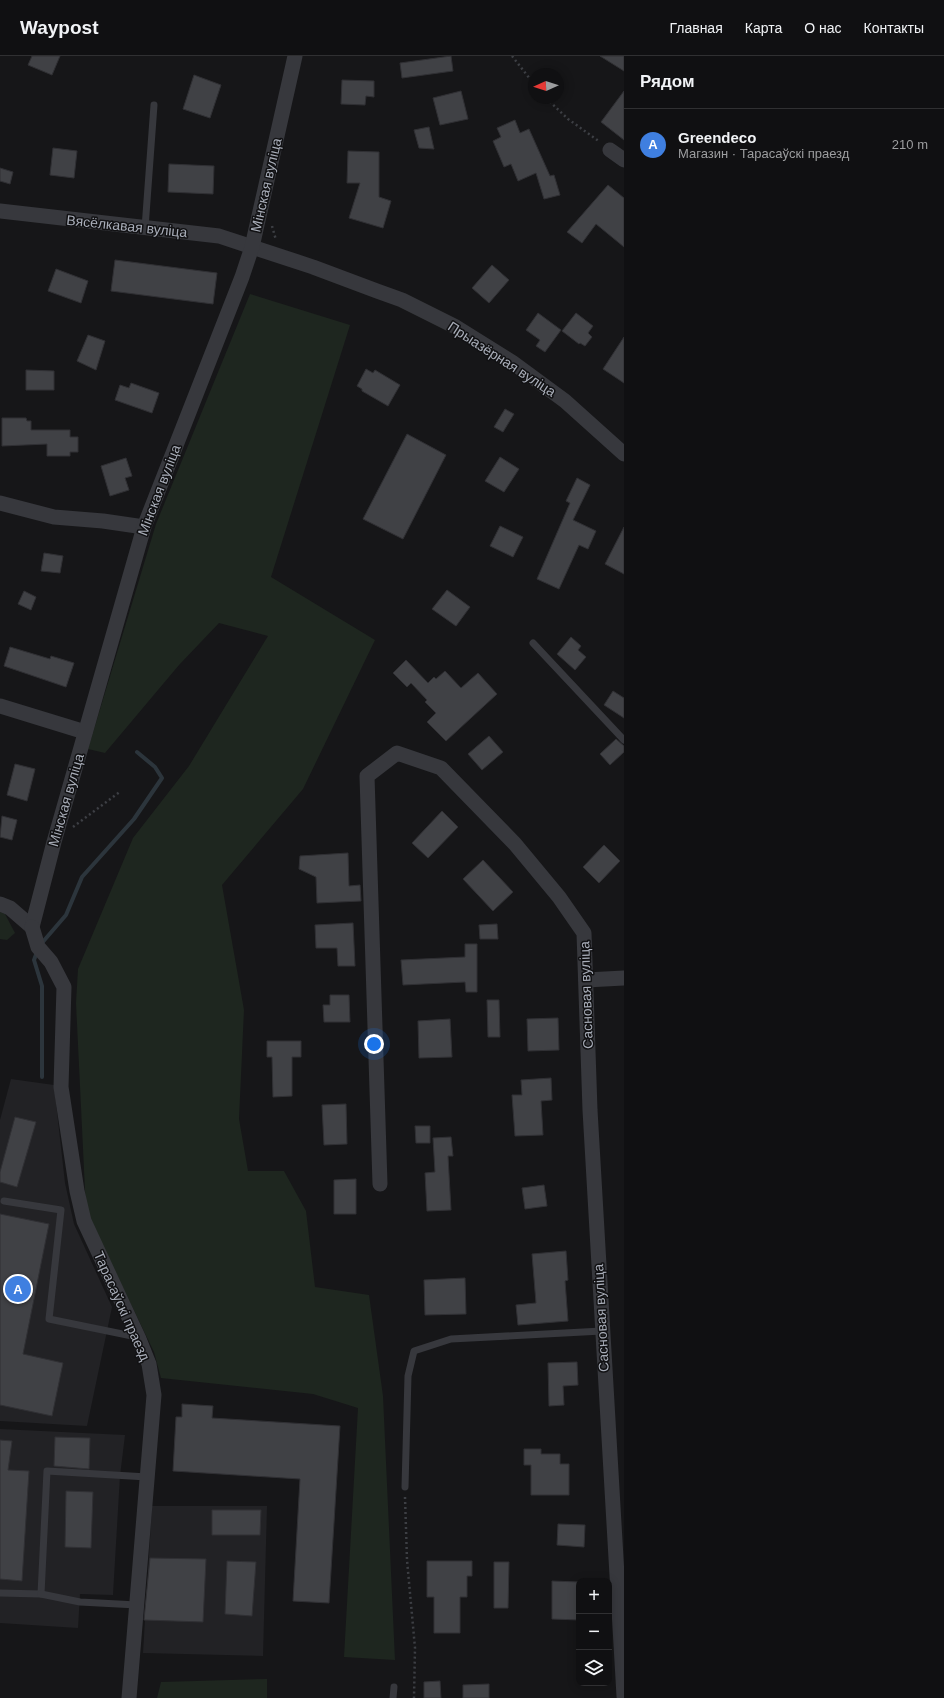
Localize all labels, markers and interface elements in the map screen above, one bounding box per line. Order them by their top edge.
text: Waypost [20,17,98,38]
text: Главная [669,20,723,36]
text: Карта [745,20,782,36]
text: О нас [804,20,842,36]
text: Контакты [864,20,924,36]
north arrow [528,68,564,104]
text: Рядом [640,72,695,91]
text: Greendeco [678,129,756,146]
street label: Мінская вуліца [247,136,285,234]
text: A [648,137,658,152]
text: 210 m [892,137,928,152]
text: Магазин · Тарасаўскі праезд [678,146,849,161]
street label: Вясёлкавая вуліца [66,212,188,240]
street label: Прыазёрная вуліца [445,318,559,400]
street label: Мінская вуліца [134,442,184,538]
street label: Мінская вуліца [45,751,87,848]
street label: Сасновая вуліца [576,941,596,1049]
your location [364,1034,384,1054]
street label: Тарасаўскі праезд [91,1249,153,1363]
street label: Сасновая вуліца [590,1263,612,1372]
pin: A [5,1274,31,1304]
map controls [576,1578,612,1686]
button: + [576,1578,612,1614]
button: − [576,1614,612,1650]
button: layers [576,1650,612,1686]

